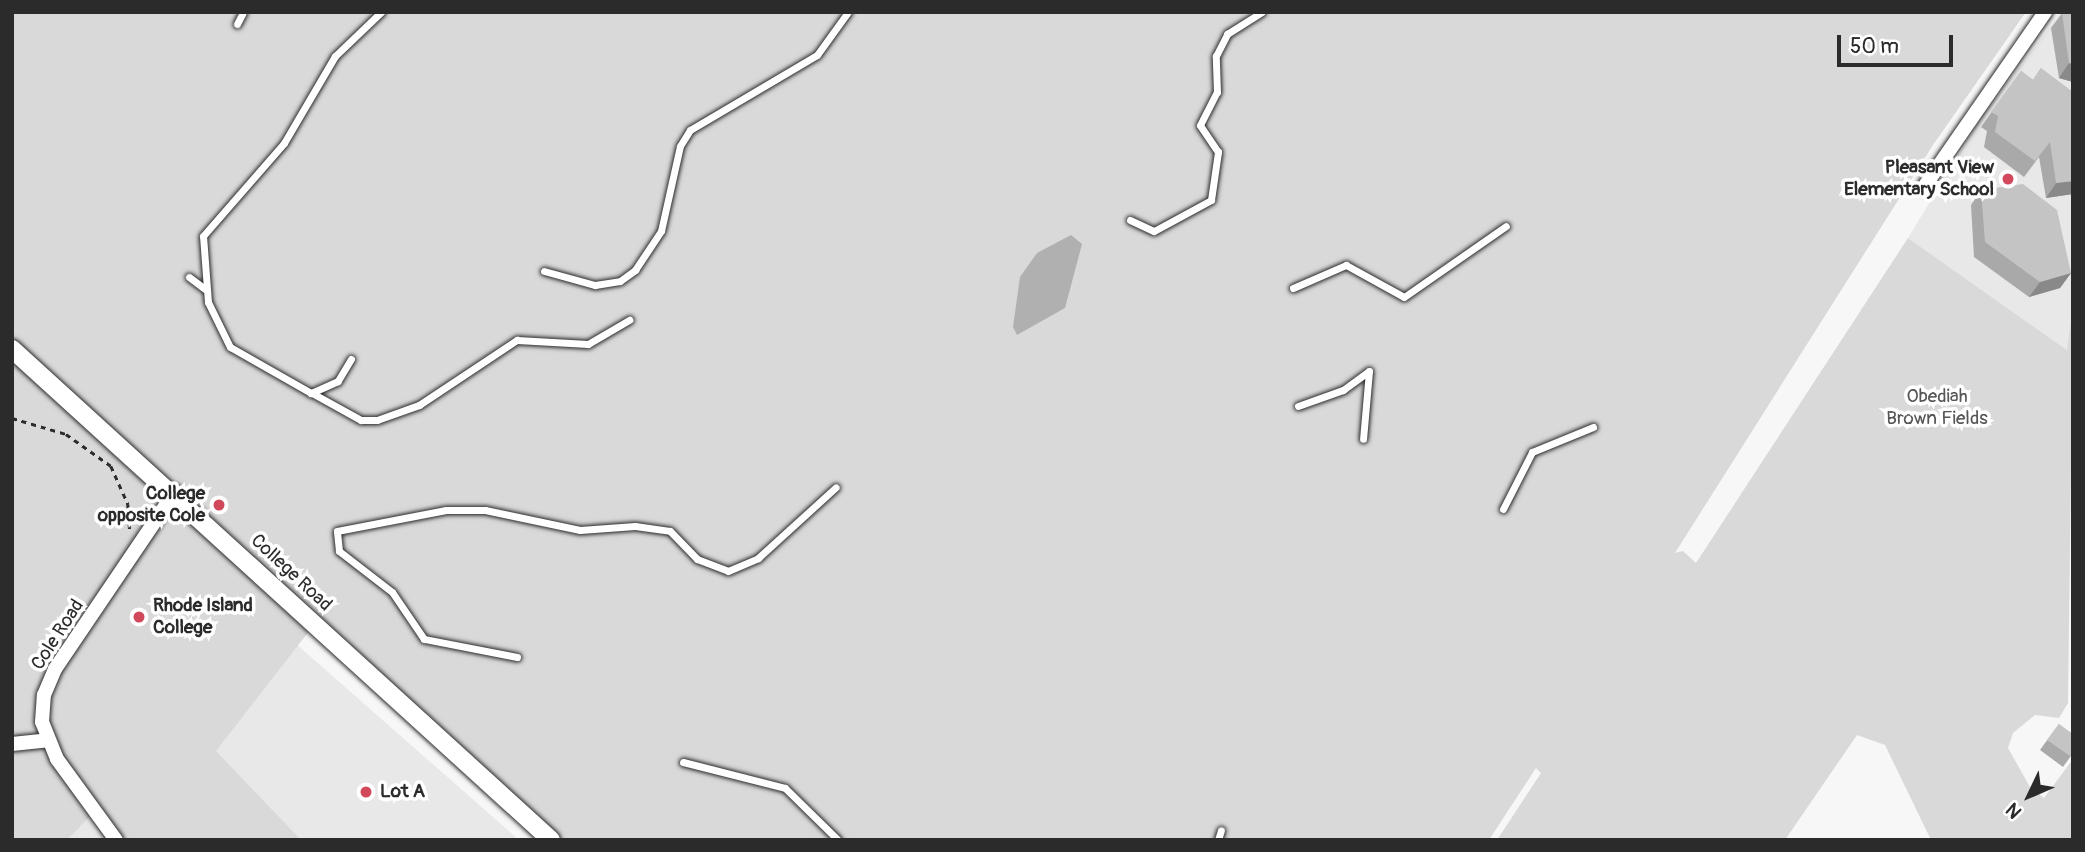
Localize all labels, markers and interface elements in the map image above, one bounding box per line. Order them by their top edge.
scale bar [1840,21,1955,65]
text: 50 m [1850,33,1899,60]
place label: Pleasant View Elementary School [1844,157,1994,201]
marker: Pleasant View Elementary School [2000,171,2016,187]
park label: Obediah Brown Fields [1886,386,1988,430]
place label: College opposite Cole [98,483,205,527]
marker: College opposite Cole [211,497,227,513]
street label: College Road [246,530,336,616]
place label: Rhode Island College [153,595,253,639]
street label: Cole Road [27,596,89,674]
marker: Rhode Island College [131,609,147,625]
north arrow [1994,761,2064,831]
place label: Lot A [380,781,425,803]
marker: Lot A [358,784,374,800]
text: N [2001,798,2027,824]

